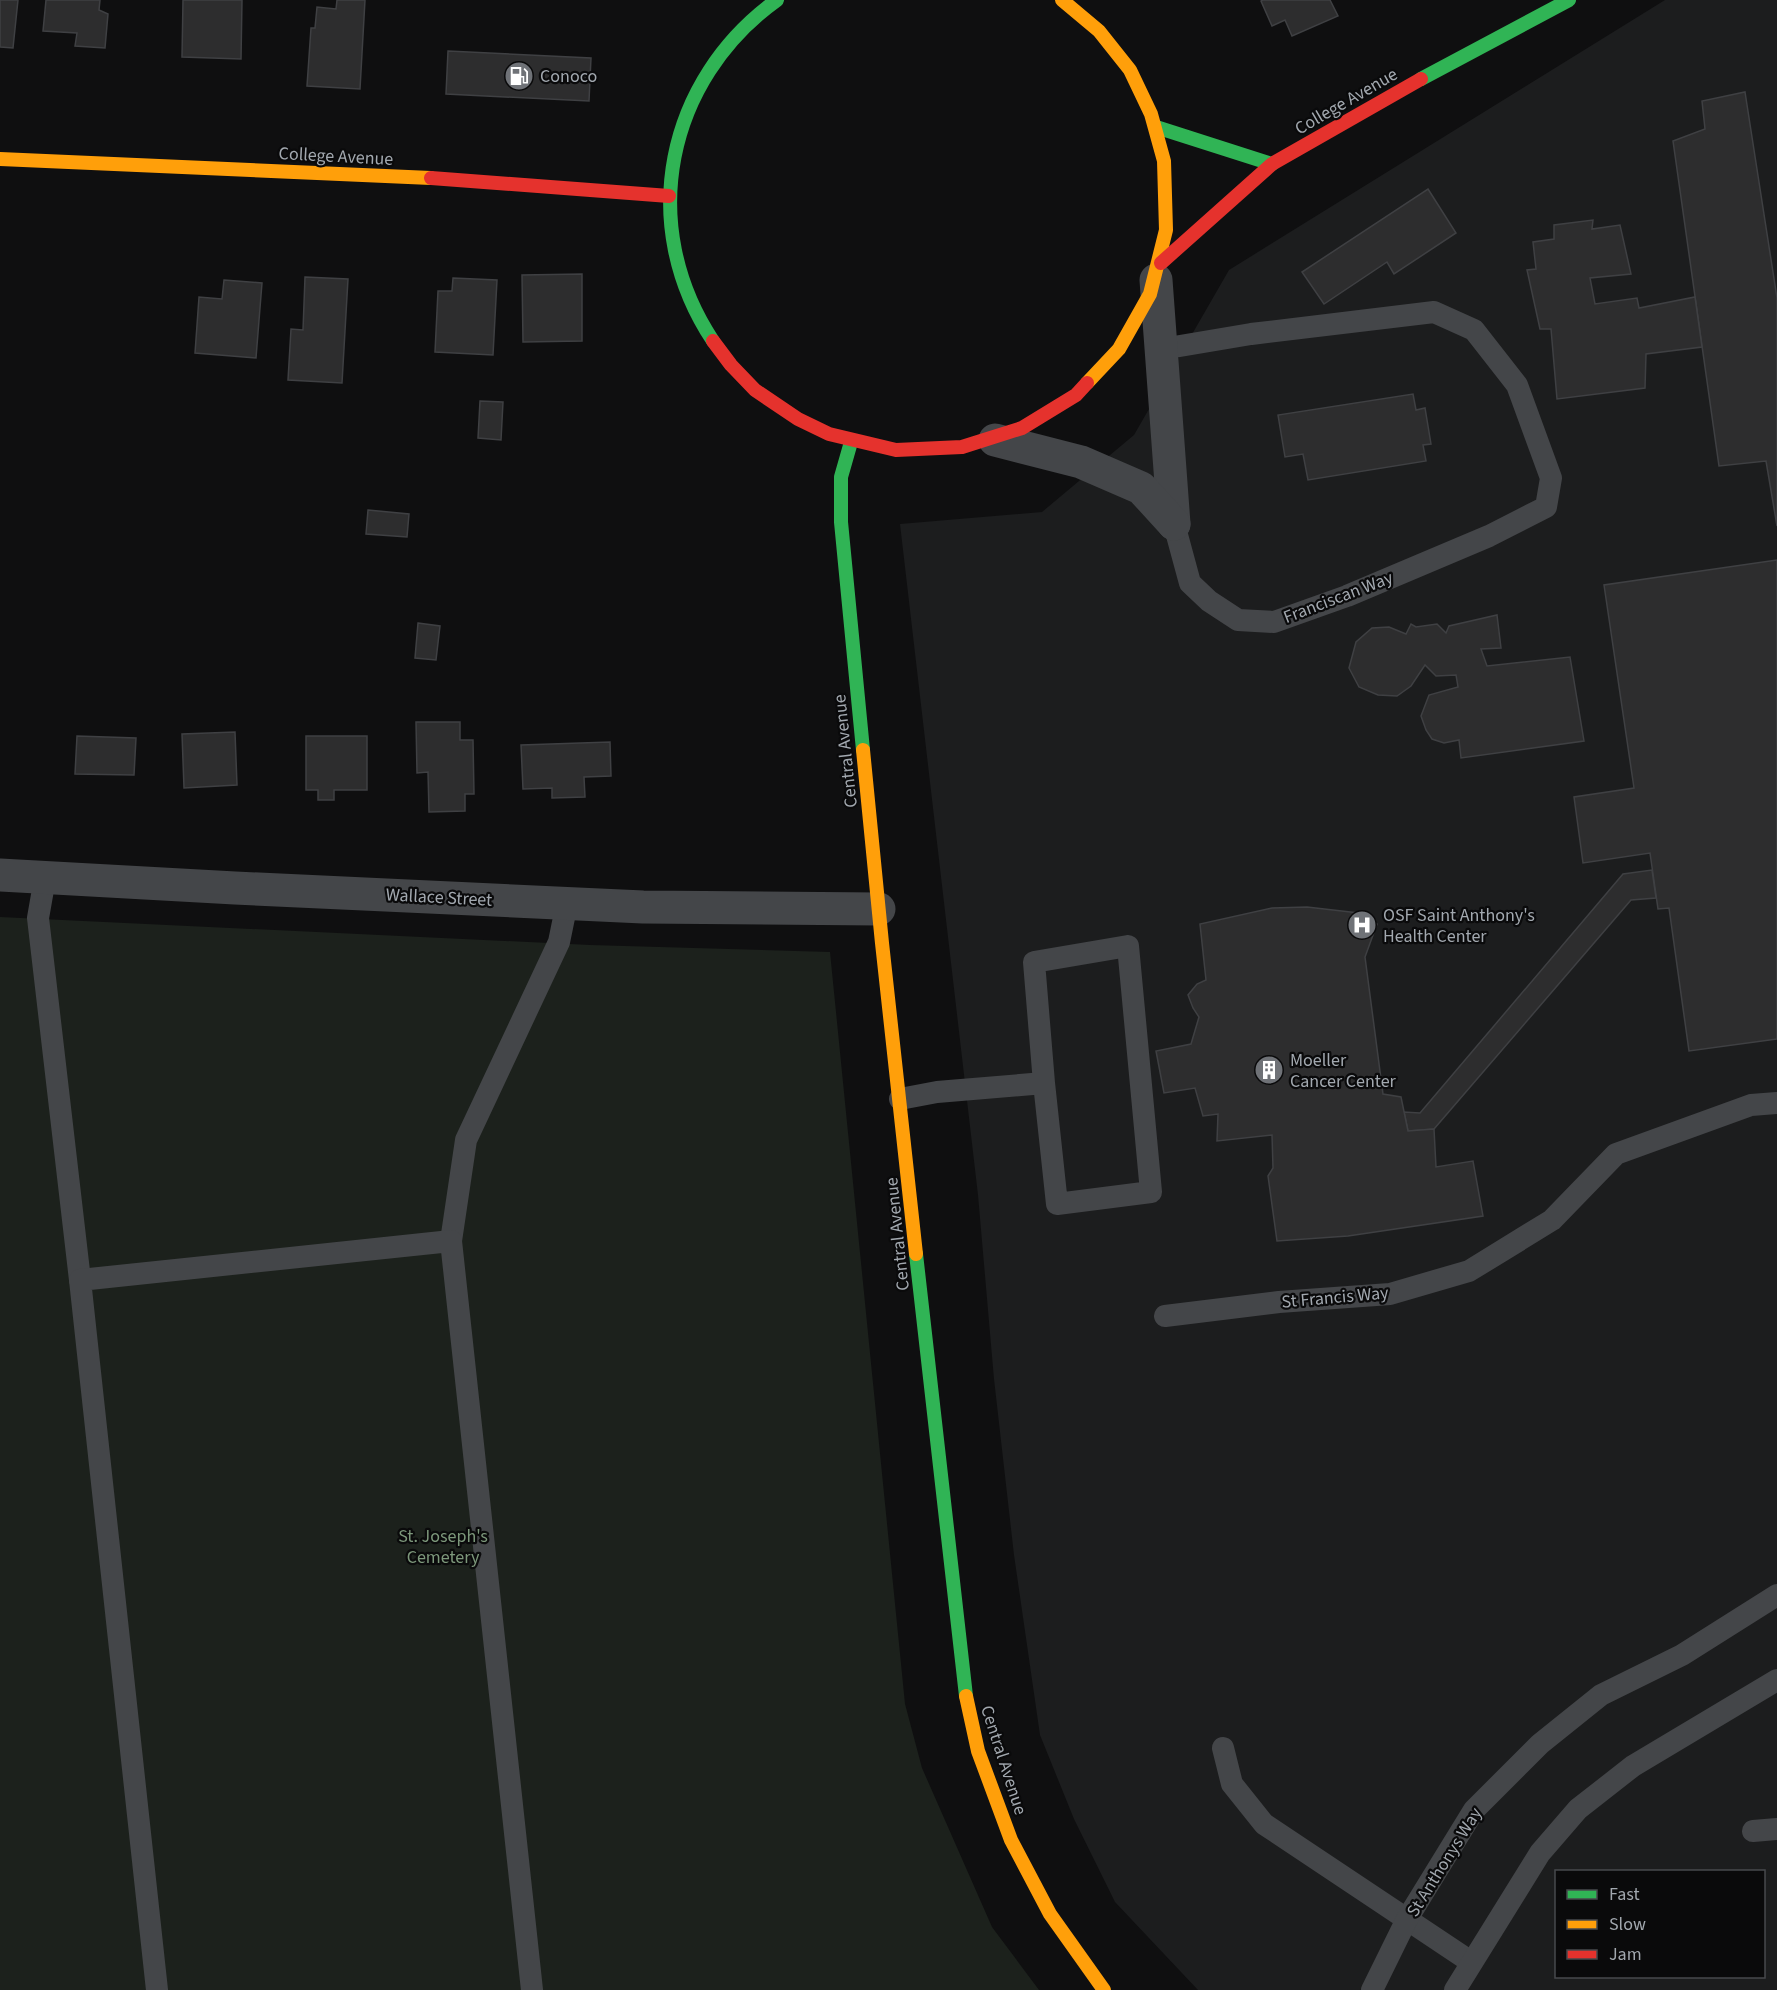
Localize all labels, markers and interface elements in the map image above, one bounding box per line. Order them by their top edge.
fuel station icon: Conoco [503,60,535,92]
street label: College Avenue [1290,62,1402,141]
place label: Conoco [540,64,597,89]
street label: College Avenue [278,141,394,172]
street label: Franciscan Way [1280,565,1397,630]
street label: Central Avenue [827,693,864,809]
street label: Wallace Street [385,882,493,913]
place label: OSF Saint Anthony's Health Center [1383,903,1535,949]
hospital icon: OSF Saint Anthony's Health Center [1346,909,1378,941]
place label: Moeller Cancer Center [1290,1048,1397,1094]
building icon: Moeller Cancer Center [1253,1054,1285,1086]
street label: Central Avenue [879,1176,916,1292]
street label: St Francis Way [1281,1280,1390,1315]
park label: St. Joseph's Cemetery [398,1524,488,1570]
street label: Central Avenue [974,1702,1033,1818]
street label: St Anthonys Way [1401,1802,1488,1922]
legend [1555,1870,1765,1978]
text: Fast [1609,1882,1640,1907]
text: Slow [1609,1912,1646,1937]
text: Jam [1609,1942,1642,1967]

